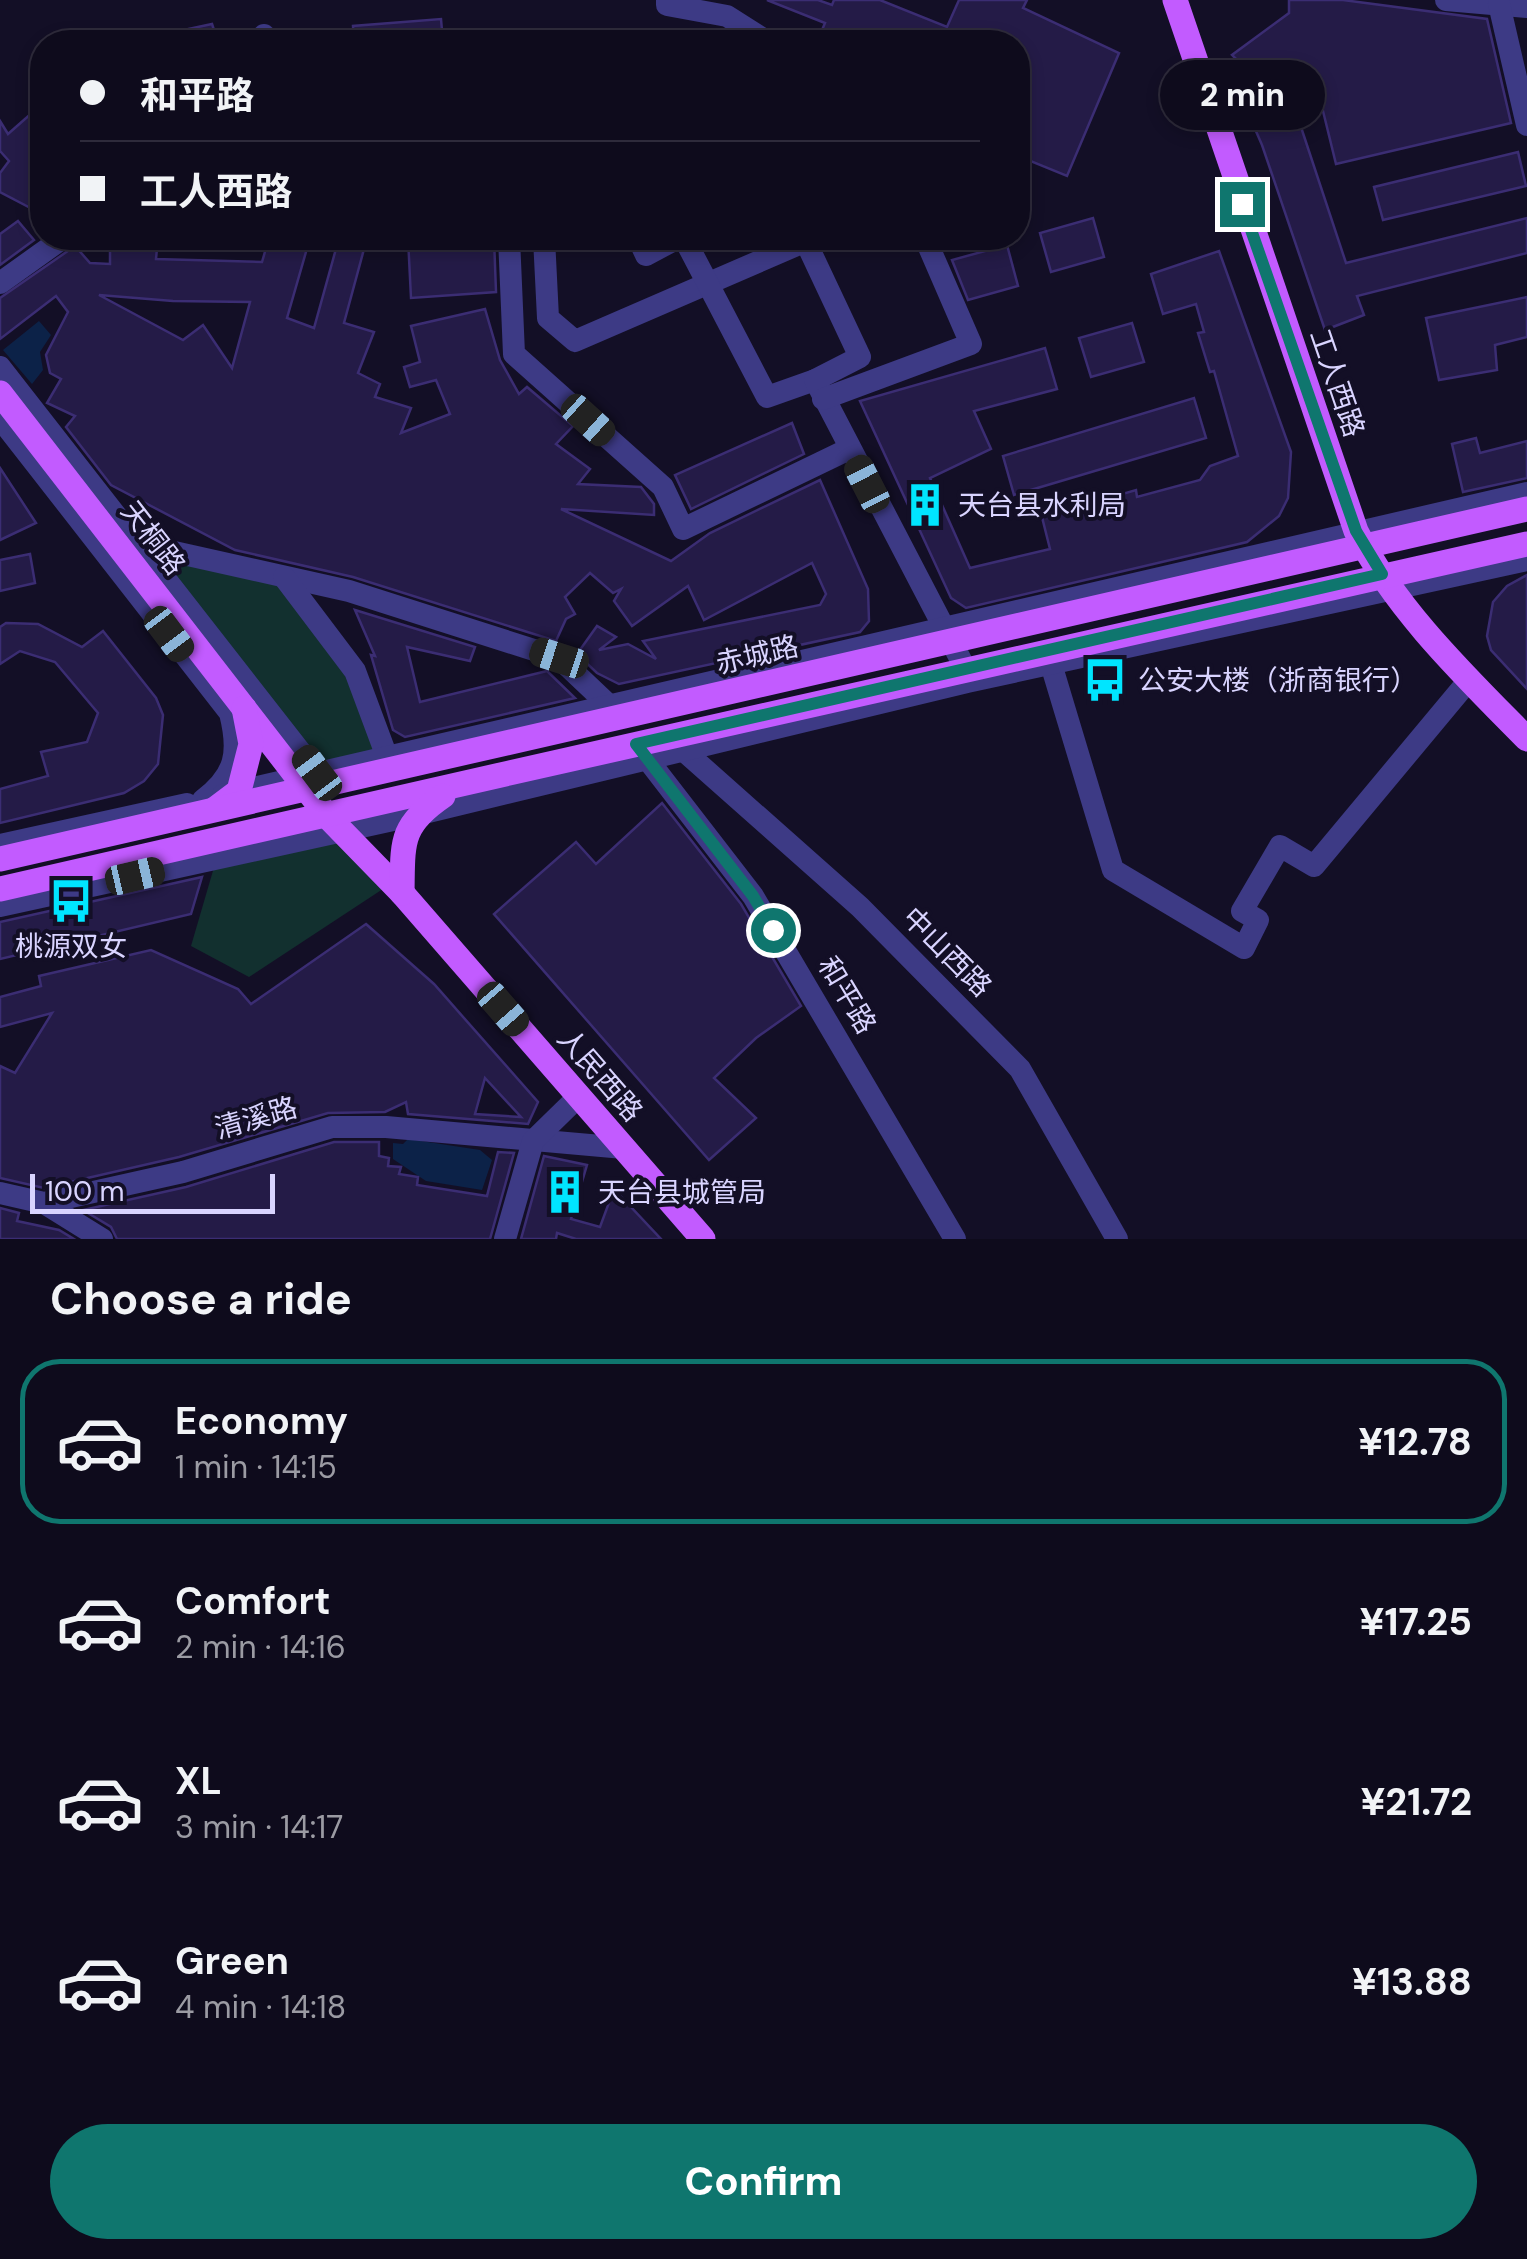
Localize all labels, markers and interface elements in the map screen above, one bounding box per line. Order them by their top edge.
callout: 2 min [1160,59,1324,129]
text: 和平路 [140,71,254,121]
text: 2 min [1200,74,1285,116]
text: 工人西路 [140,167,292,217]
route end [1220,182,1265,227]
street label: 工人西路 [1301,324,1373,442]
car [556,389,620,451]
car [840,450,894,518]
building icon: 天台县水利局 [901,481,949,529]
place label: 天台县水利局 [958,487,1126,524]
street label: 天桐路 [113,494,193,582]
car [139,601,199,667]
street label: 赤城路 [712,628,802,682]
car [526,634,592,682]
bus stop icon: 公安大楼（浙商银行） [1081,656,1129,704]
place label: 公安大楼（浙商银行） [1138,662,1418,699]
car [287,740,347,806]
car [102,855,168,897]
bus stop icon: 桃源双女 [47,877,95,925]
street label: 中山西路 [894,899,1000,1005]
route start [751,908,796,953]
place label: 桃源双女 [15,928,127,965]
street label: 和平路 [810,949,884,1041]
car [472,977,534,1041]
street label: 人民西路 [549,1021,651,1129]
street label: 清溪路 [211,1089,301,1147]
building icon: 天台县城管局 [541,1168,589,1216]
scale bar [30,1169,275,1214]
text: 100 m [45,1173,124,1210]
place label: 天台县城管局 [598,1174,766,1211]
text: Choose a ride [50,1269,352,1328]
text: Economy [175,1396,348,1446]
icon: car [55,1397,145,1487]
text: ¥12.78 [1358,1417,1472,1467]
text: 1 min · 14:15 [175,1446,337,1488]
text: Comfort [175,1576,331,1626]
icon: car [55,1577,145,1667]
text: ¥17.25 [1360,1597,1472,1647]
text: 2 min · 14:16 [175,1626,346,1668]
text: XL [175,1756,222,1806]
icon: car [55,1757,145,1847]
text: ¥21.72 [1360,1777,1472,1827]
text: 3 min · 14:17 [175,1806,343,1848]
text: Green [175,1936,289,1986]
icon: car [55,1937,145,2027]
text: ¥13.88 [1352,1957,1472,2007]
text: 4 min · 14:18 [175,1986,346,2028]
button: Confirm [50,2124,1477,2239]

